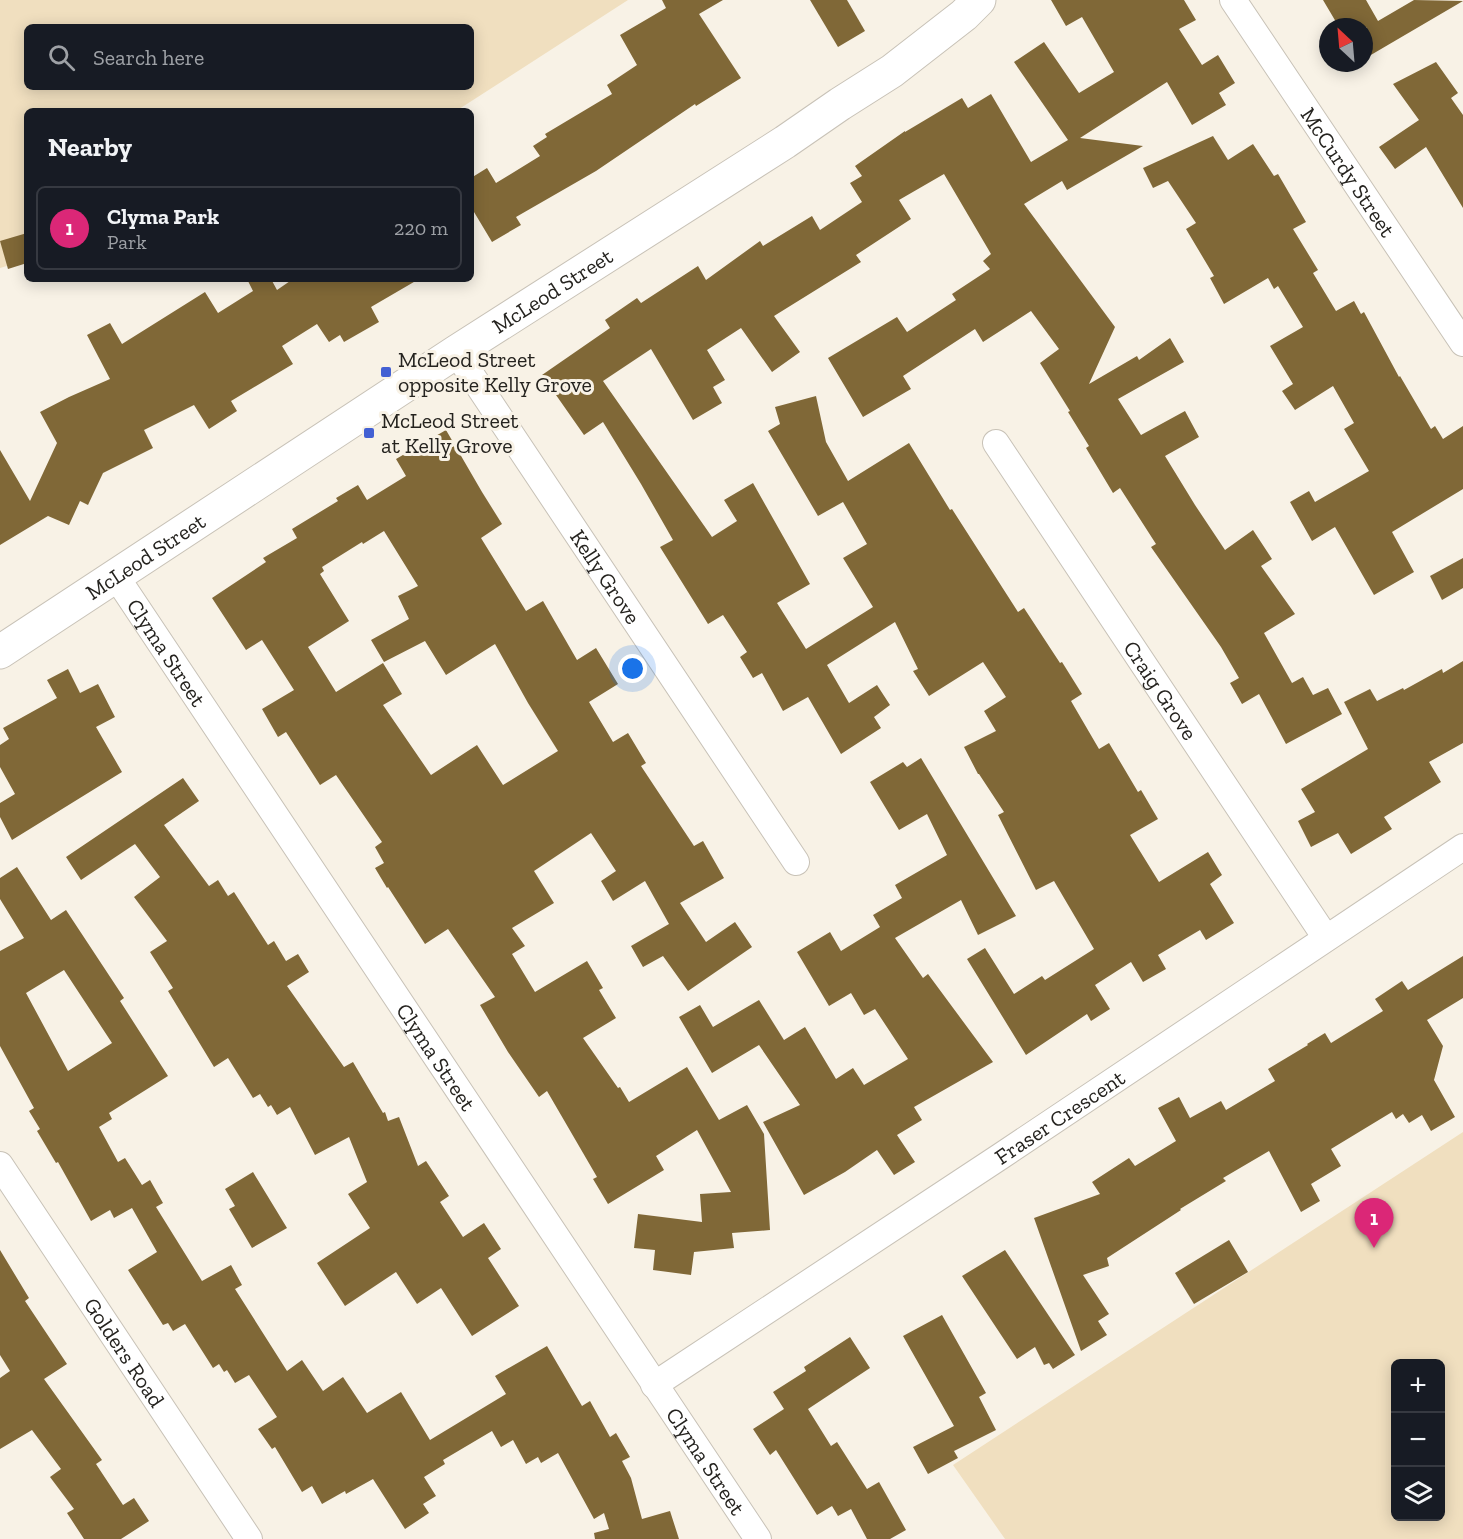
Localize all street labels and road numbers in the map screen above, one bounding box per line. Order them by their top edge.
street label: McCurdy Street [1295,102,1402,243]
street label: McLeod Street [487,242,618,339]
street label: McLeod Street [81,507,211,605]
street label: Kelly Grove [565,524,647,629]
street label: Clyma Street [121,593,213,712]
street label: Craig Grove [1118,635,1204,745]
street label: Clyma Street [391,998,482,1116]
street label: Fraser Crescent [989,1063,1130,1170]
street label: Golders Road [79,1292,171,1412]
street label: Clyma Street [660,1402,752,1521]

